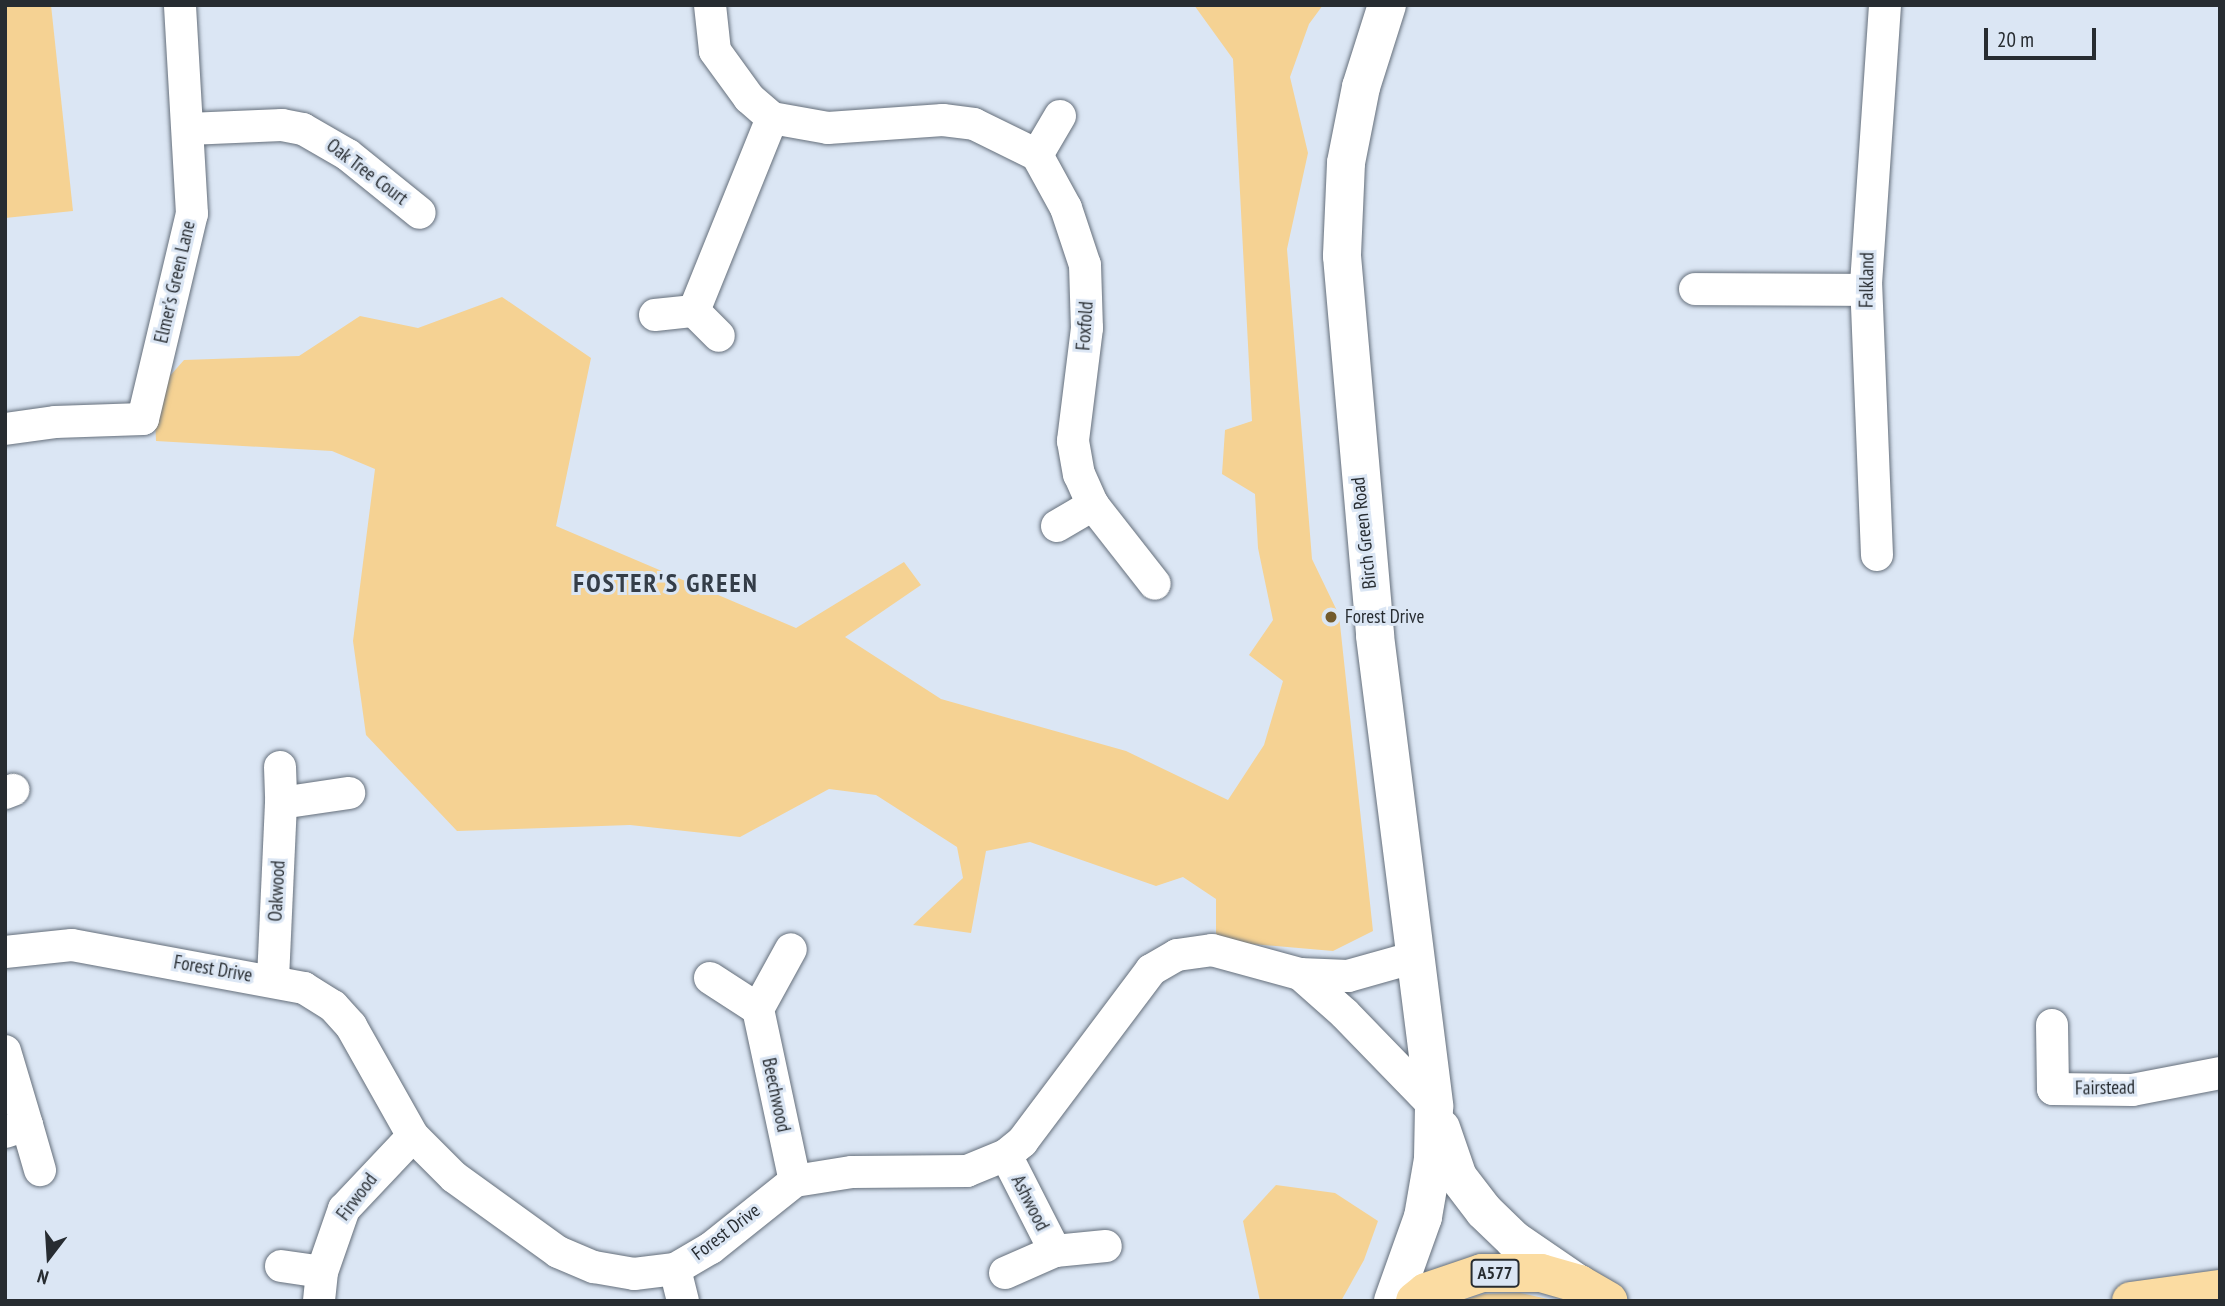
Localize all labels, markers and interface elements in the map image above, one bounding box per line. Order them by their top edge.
scale bar [1987,14,2099,58]
text: 20 m [1997,26,2034,53]
street label: Oak Tree Court [322,134,412,210]
street label: Elmer's Green Lane [150,219,200,345]
street label: Falkland [1855,252,1879,308]
street label: Foxfold [1072,301,1098,351]
street label: Birch Green Road [1347,476,1381,590]
district label: FOSTER'S GREEN [575,567,757,599]
place label: Forest Drive [1345,606,1424,628]
marker: Forest Drive [1323,609,1339,625]
street label: Oakwood [264,860,290,922]
street label: Forest Drive [172,951,254,987]
street label: Beechwood [757,1056,795,1134]
street label: Fairstead [2075,1076,2135,1100]
street label: Firwood [332,1169,382,1225]
street label: Ashwood [1006,1171,1054,1235]
street label: Forest Drive [687,1199,765,1265]
north arrow [14,1222,84,1292]
road number: A577 [1470,1258,1520,1288]
text: N [34,1264,51,1290]

